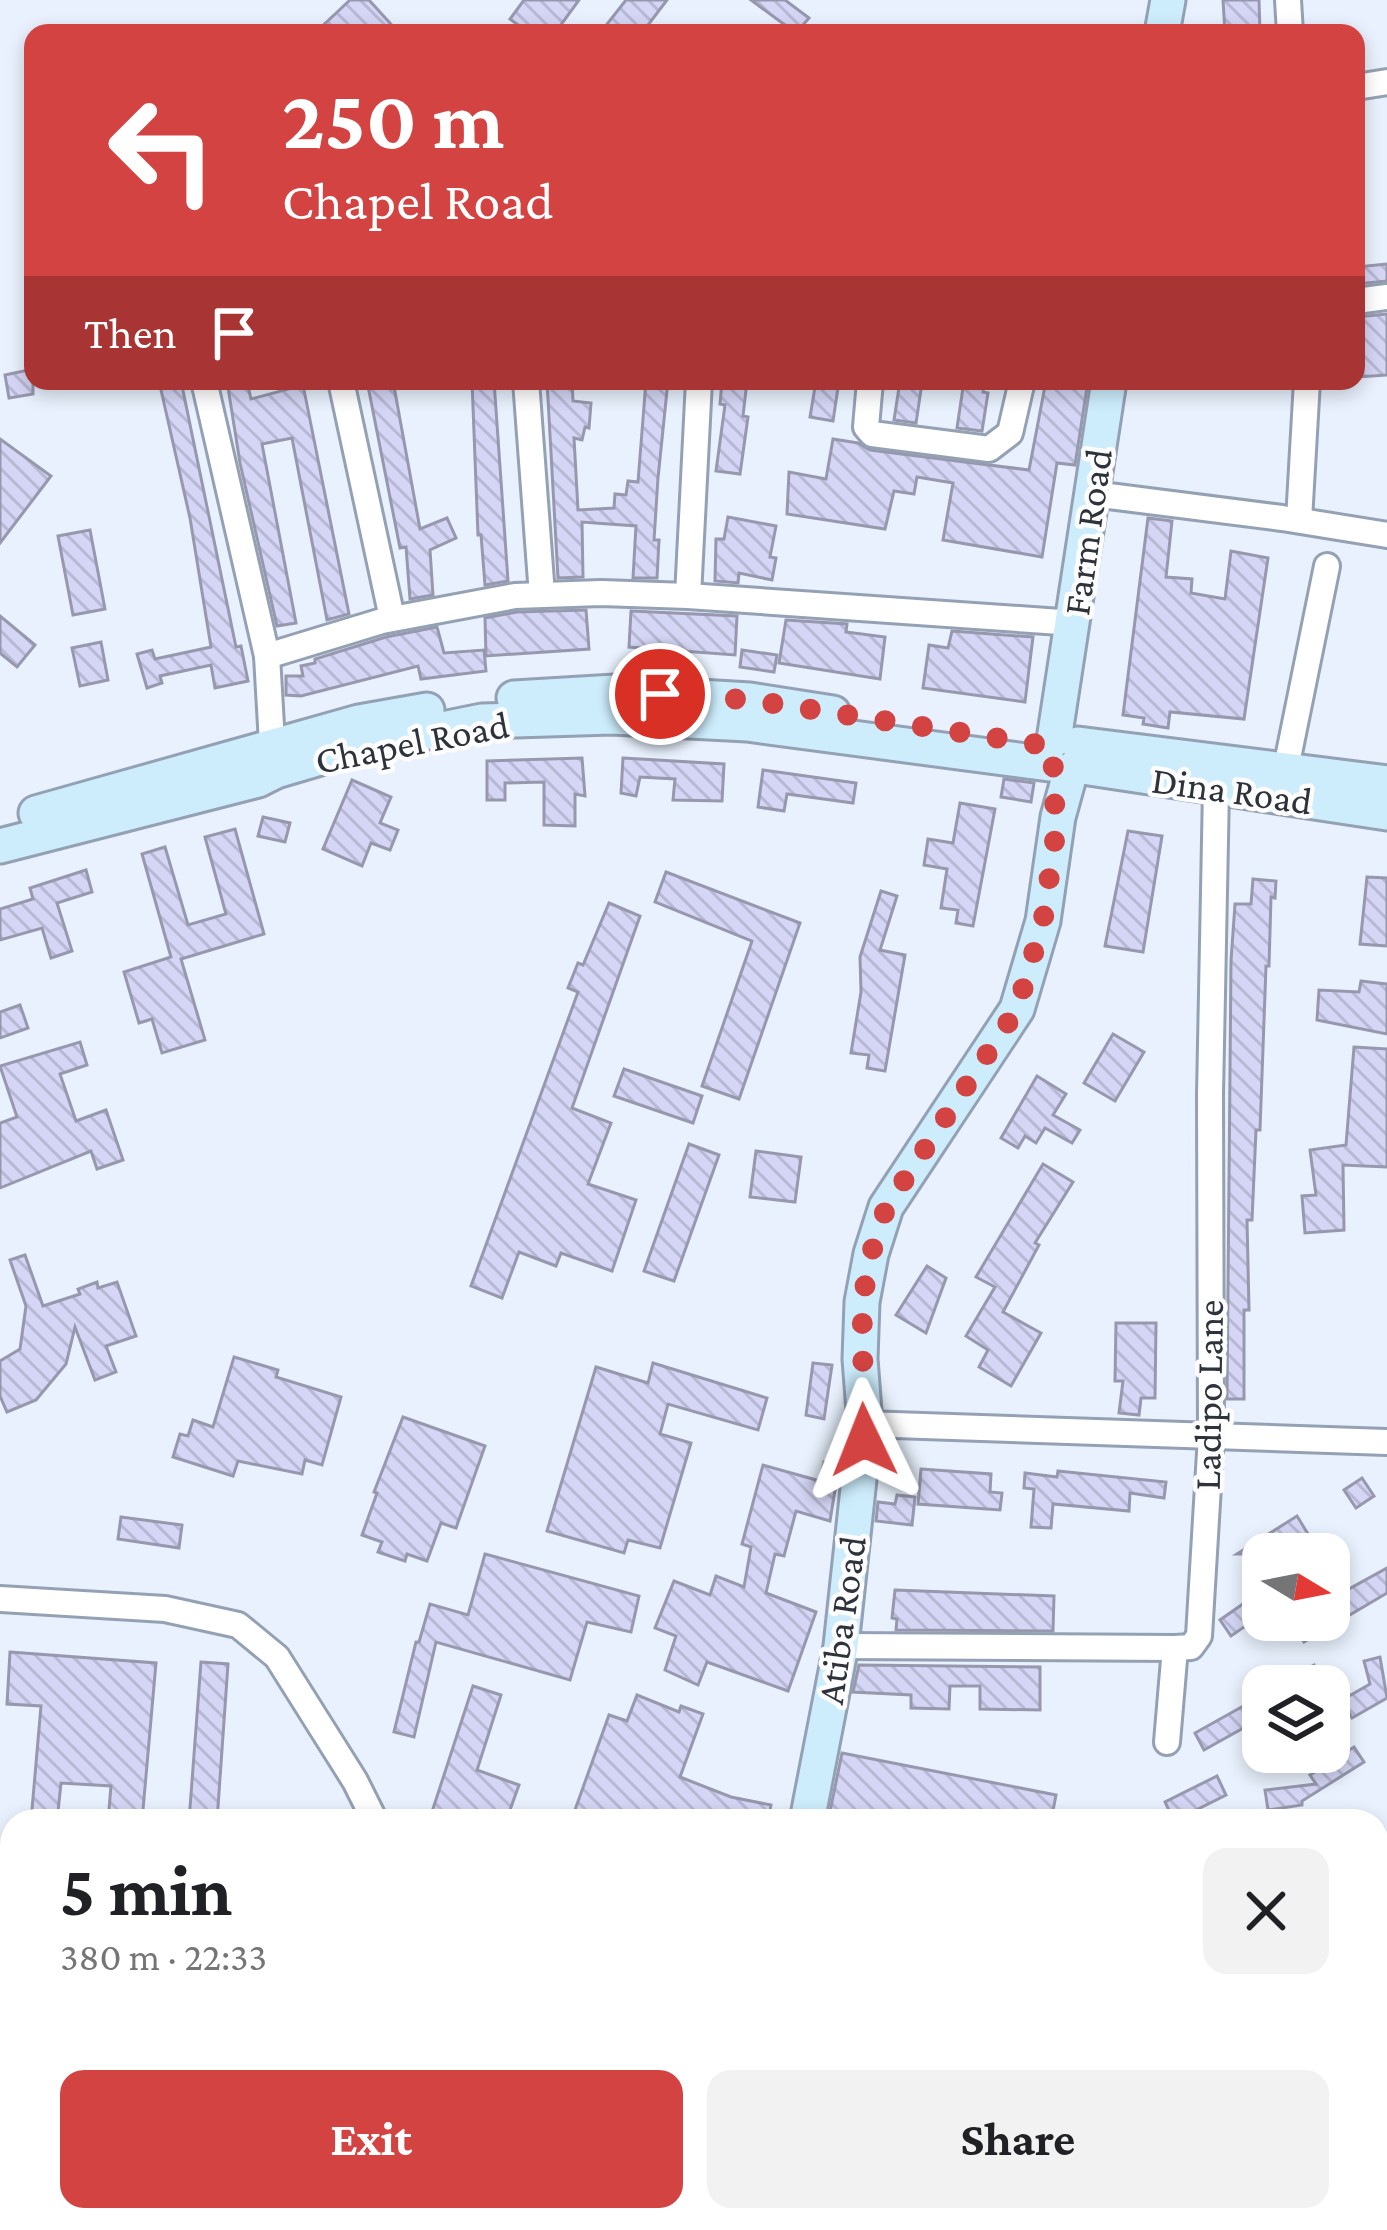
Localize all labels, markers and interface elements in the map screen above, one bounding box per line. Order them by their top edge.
icon: left [84,72,240,228]
text: 250 m [282,73,504,166]
text: Chapel Road [282,171,554,231]
icon: arrive [201,300,267,366]
text: Then [84,308,177,358]
street label: Farm Road [1054,446,1120,618]
pin [609,643,711,745]
icon: arrive [627,661,693,727]
street label: Chapel Road [312,702,513,783]
street label: Dina Road [1149,757,1315,823]
street label: Ladipo Lane [1185,1299,1232,1491]
position arrow [801,1377,927,1503]
street label: Atiba Road [808,1533,874,1707]
north arrow [1242,1533,1350,1641]
map controls [1242,1533,1350,1773]
button: layers [1242,1665,1350,1773]
button: close [1203,1848,1329,1974]
text: 5 min [60,1850,232,1930]
text: 380 m · 22:33 [60,1935,267,1978]
button: Exit [60,2070,683,2208]
button: Share [707,2070,1329,2208]

